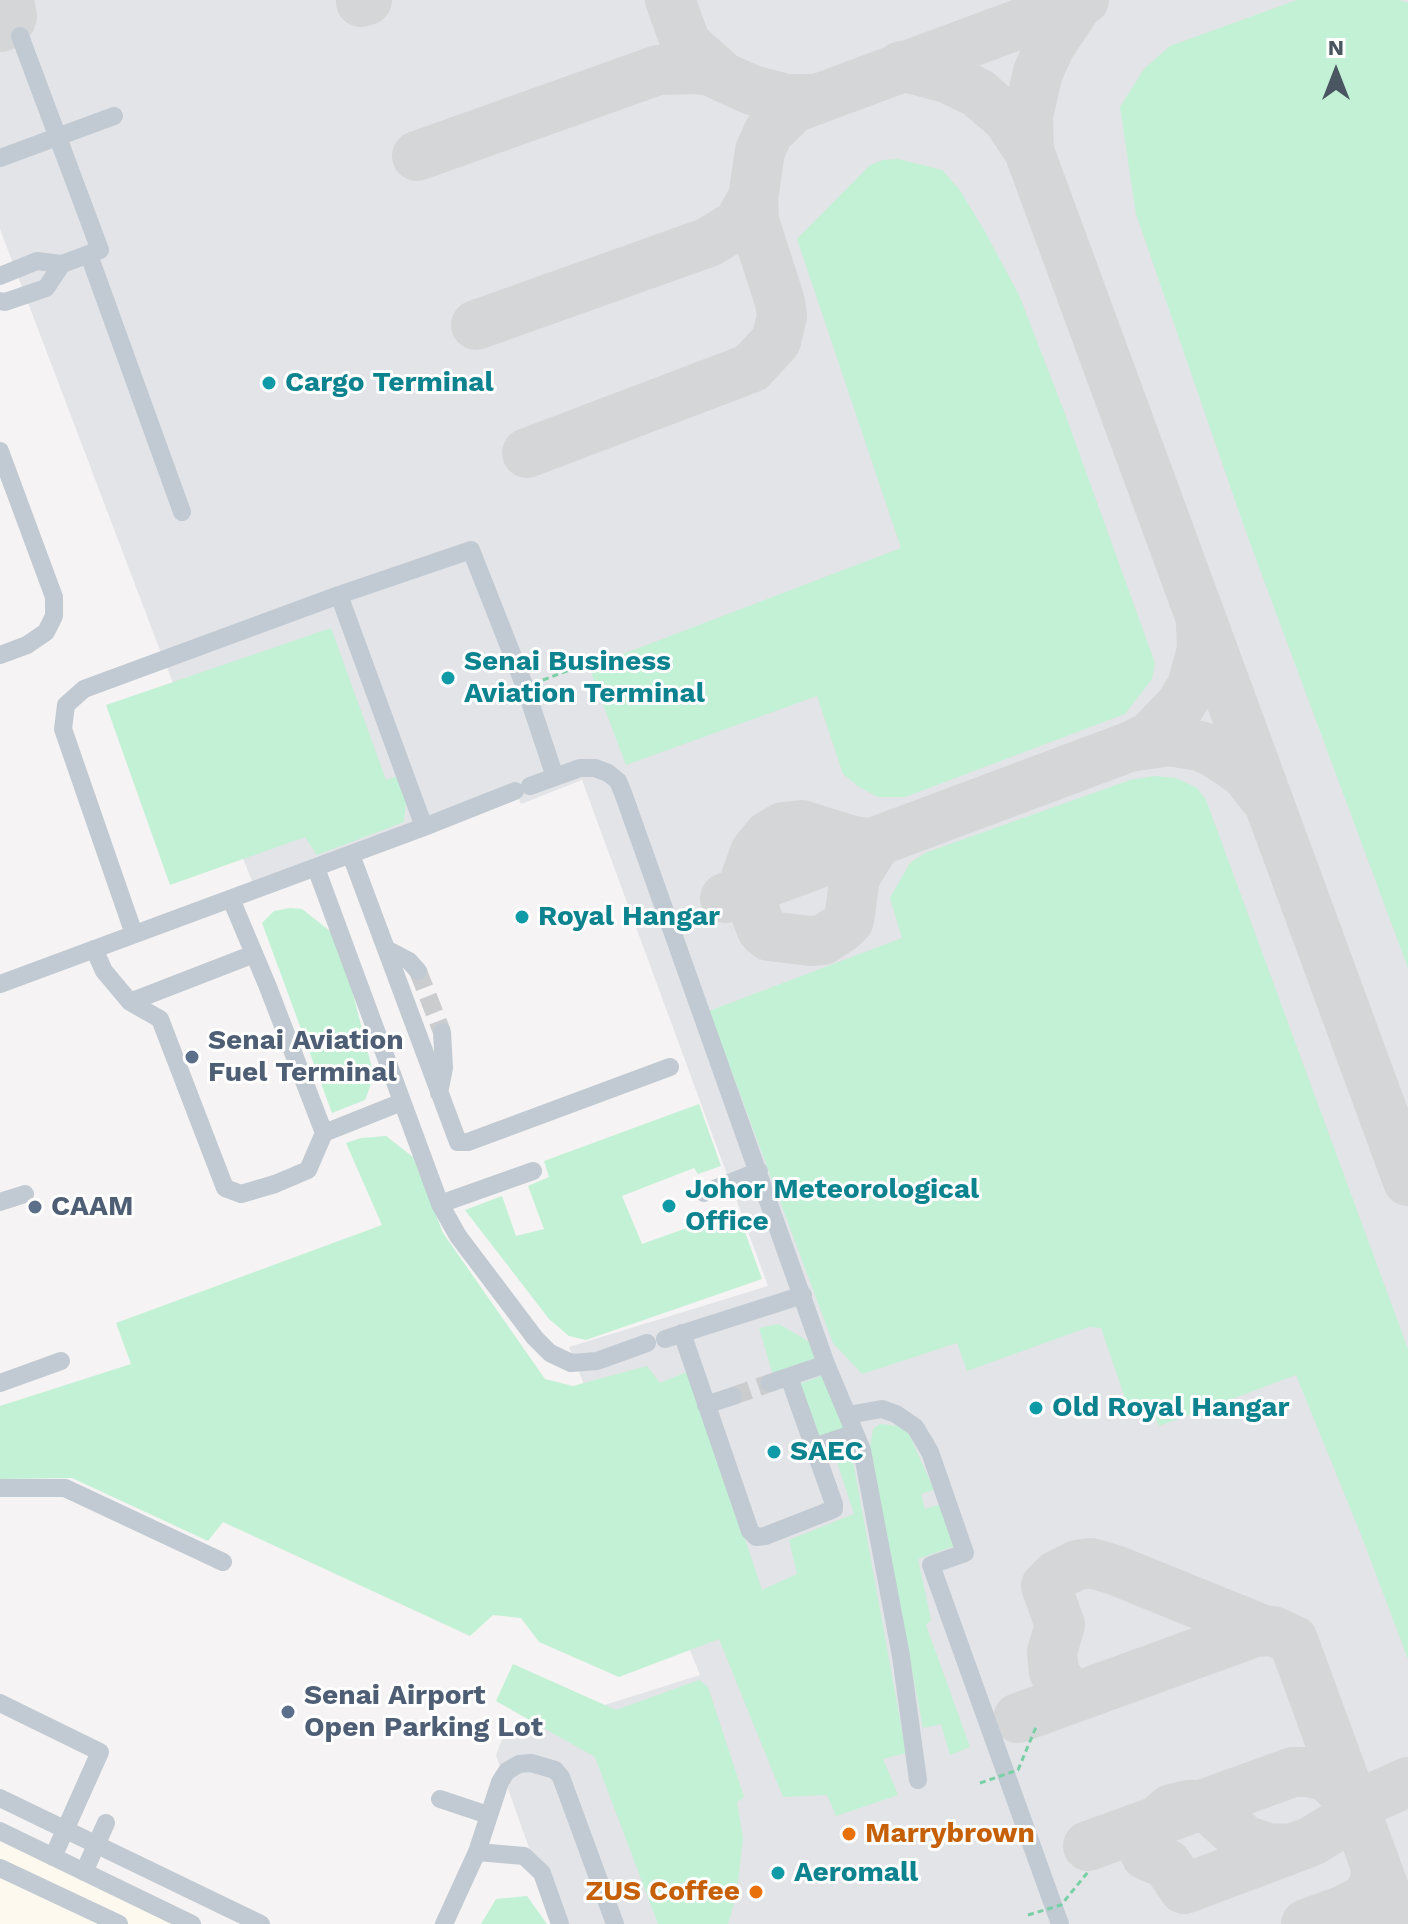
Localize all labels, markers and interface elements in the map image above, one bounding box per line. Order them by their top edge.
north arrow [1296,32,1376,112]
text: N [1328,35,1344,60]
place label: Cargo Terminal [285,366,494,400]
marker: Cargo Terminal [260,374,278,392]
place label: Senai Business Aviation Terminal [464,645,705,711]
marker: Senai Business Aviation Terminal [439,669,457,687]
place label: Royal Hangar [538,900,720,934]
marker: Royal Hangar [513,908,531,926]
place label: Senai Aviation Fuel Terminal [208,1024,404,1090]
marker: Senai Aviation Fuel Terminal [183,1048,201,1066]
place label: Johor Meteorological Office [685,1173,979,1239]
place label: CAAM [51,1190,133,1224]
marker: Johor Meteorological Office [660,1197,678,1215]
marker: CAAM [26,1198,44,1216]
place label: Old Royal Hangar [1052,1391,1290,1425]
marker: Old Royal Hangar [1027,1399,1045,1417]
place label: SAEC [790,1435,863,1469]
marker: SAEC [765,1443,783,1461]
place label: Senai Airport Open Parking Lot [304,1679,543,1745]
marker: Senai Airport Open Parking Lot [279,1703,297,1721]
place label: Marrybrown [865,1817,1035,1851]
marker: Marrybrown [840,1825,858,1843]
place label: Aeromall [794,1856,918,1890]
marker: Aeromall [769,1864,787,1882]
place label: ZUS Coffee [585,1875,740,1909]
marker: ZUS Coffee [747,1883,765,1901]

